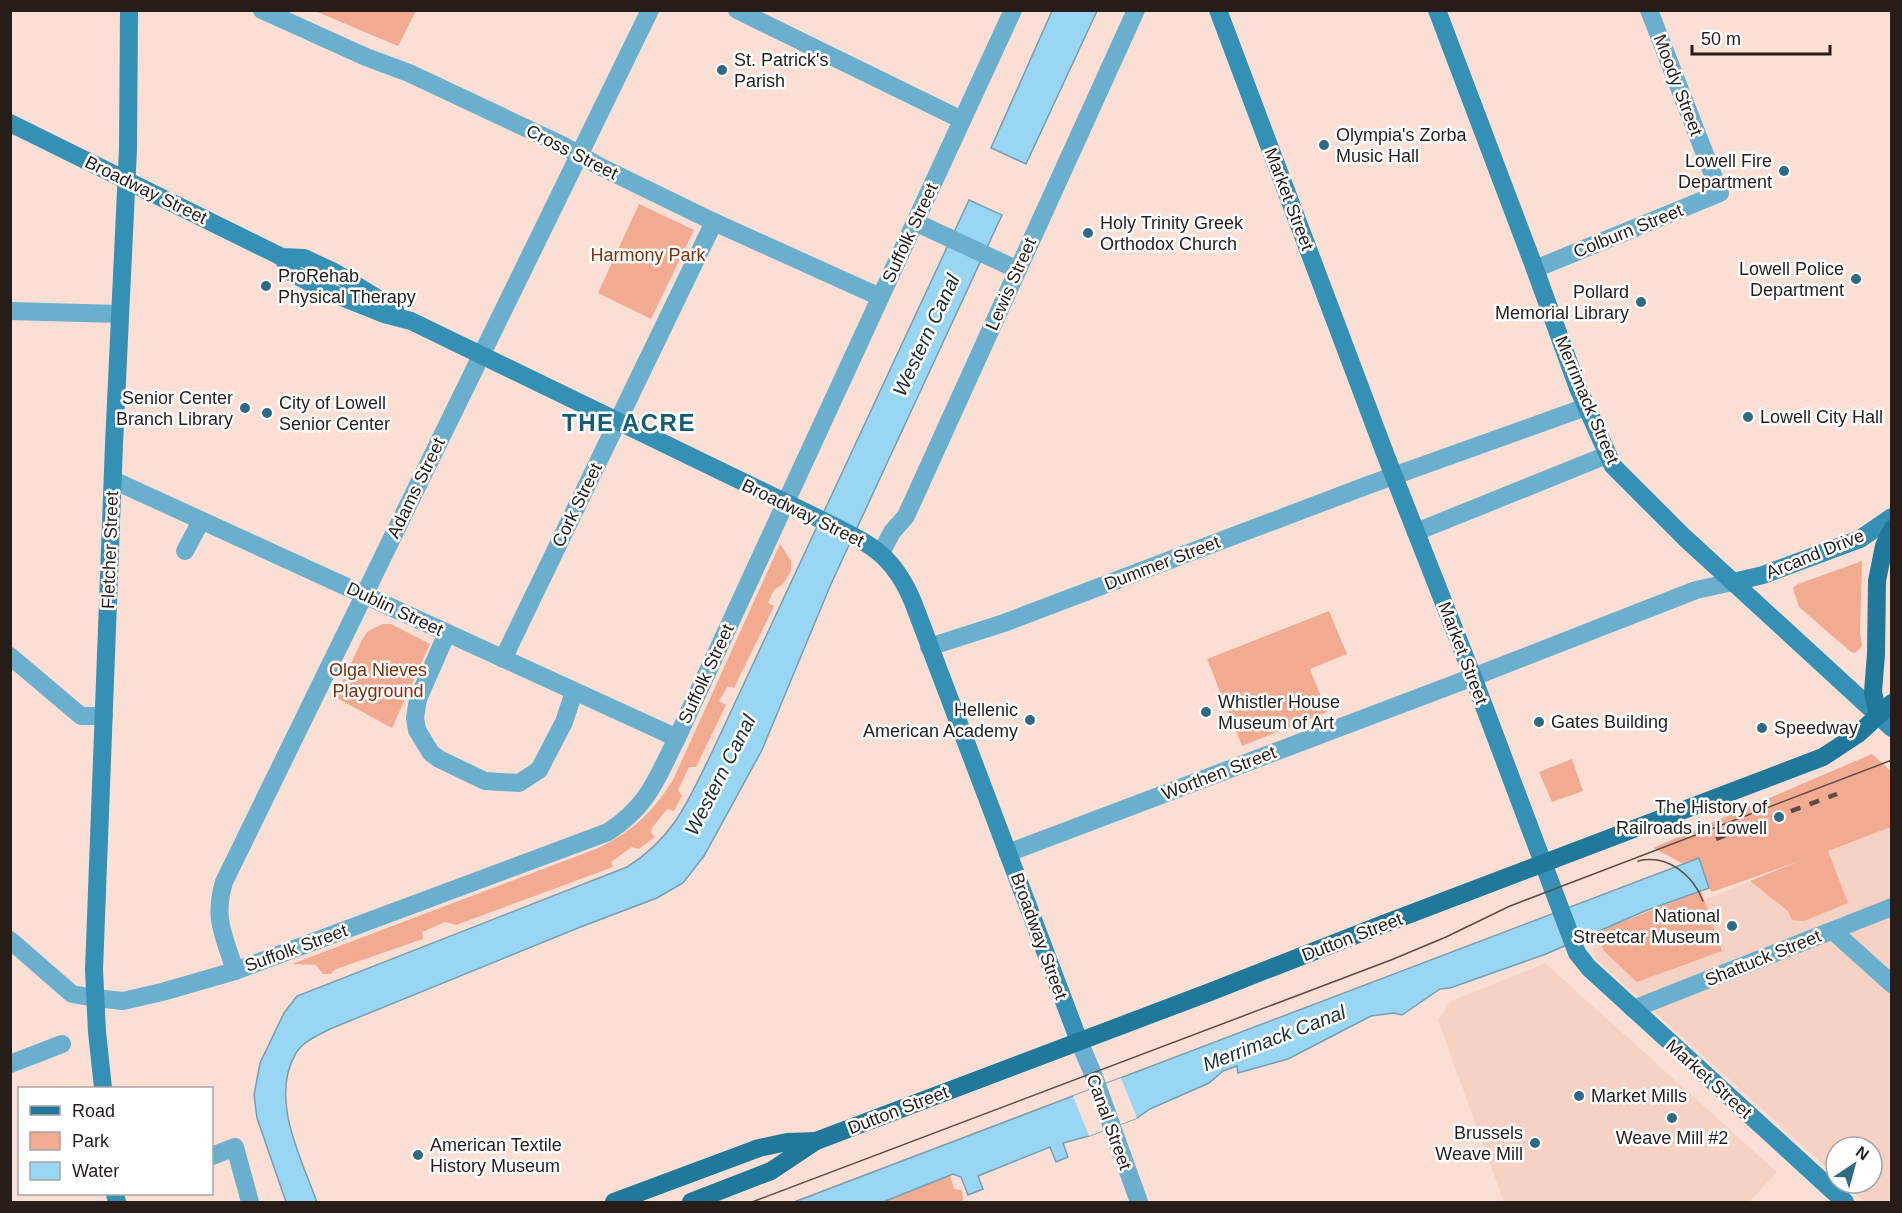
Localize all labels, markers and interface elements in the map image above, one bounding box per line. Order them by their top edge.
scale bar [1692,18,1830,56]
text: 50 m [1701,29,1741,49]
street label: Moody Street [1649,31,1707,139]
place label: St. Patrick's Parish [734,50,828,91]
marker: St. Patrick's Parish [715,63,729,77]
street label: Cross Street [523,120,621,184]
place label: Olympia's Zorba Music Hall [1336,125,1467,166]
marker: Olympia's Zorba Music Hall [1317,138,1331,152]
street label: Market Street [1260,145,1318,253]
place label: Lowell Fire Department [1678,151,1772,192]
street label: Broadway Street [82,152,210,228]
marker: Lowell Fire Department [1777,164,1791,178]
street label: Suffolk Street [878,180,942,286]
street label: Colburn Street [1570,200,1686,262]
place label: Holy Trinity Greek Orthodox Church [1100,213,1244,254]
marker: Holy Trinity Greek Orthodox Church [1081,226,1095,240]
street label: Lewis Street [982,235,1040,333]
park label: Harmony Park [590,245,707,265]
place label: Lowell Police Department [1739,259,1844,300]
place label: ProRehab Physical Therapy [278,266,416,307]
water label: Western Canal [888,270,964,399]
marker: Lowell Police Department [1849,272,1863,286]
marker: ProRehab Physical Therapy [259,279,273,293]
place label: Pollard Memorial Library [1495,282,1629,323]
marker: Pollard Memorial Library [1634,295,1648,309]
street label: Merrimack Street [1551,333,1623,467]
place label: Senior Center Branch Library [116,388,233,429]
place label: City of Lowell Senior Center [279,393,390,434]
marker: Senior Center Branch Library [238,401,252,415]
marker: City of Lowell Senior Center [260,406,274,420]
place label: Lowell City Hall [1760,407,1883,427]
district label: THE ACRE [562,409,696,436]
marker: Lowell City Hall [1741,410,1755,424]
street label: Adams Street [383,435,449,541]
street label: Cork Street [548,460,606,550]
street label: Broadway Street [739,475,867,551]
street label: Fletcher Street [98,491,122,609]
street label: Arcand Drive [1763,525,1867,583]
street label: Dummer Street [1101,532,1223,594]
street label: Dublin Street [344,578,446,640]
street label: Market Street [1434,599,1492,707]
street label: Suffolk Street [674,621,738,727]
park label: Olga Nieves Playground [329,660,427,701]
place label: Whistler House Museum of Art [1218,692,1340,733]
place label: Hellenic American Academy [863,700,1018,741]
marker: Whistler House Museum of Art [1199,705,1213,719]
water label: Western Canal [680,711,760,839]
place label: Gates Building [1551,712,1668,732]
marker: Hellenic American Academy [1023,713,1037,727]
marker: Gates Building [1532,715,1546,729]
place label: Speedway [1774,718,1858,738]
marker: Speedway [1755,721,1769,735]
street label: Worthen Street [1159,742,1279,804]
place label: The History of Railroads in Lowell [1616,797,1768,838]
marker: The History of Railroads in Lowell [1772,810,1786,824]
street label: Broadway Street [1007,870,1071,1002]
place label: National Streetcar Museum [1573,906,1720,947]
street label: Dutton Street [1299,909,1405,965]
marker: National Streetcar Museum [1725,919,1739,933]
street label: Suffolk Street [242,920,350,976]
street label: Shattuck Street [1702,926,1824,990]
water label: Merrimack Canal [1199,1000,1349,1075]
street label: Market Street [1662,1035,1756,1123]
street label: Canal Street [1082,1072,1136,1172]
street label: Dutton Street [845,1082,951,1138]
place label: Market Mills [1591,1086,1687,1106]
legend [18,1087,213,1195]
marker: Market Mills [1572,1089,1586,1103]
text: Road [72,1101,115,1121]
marker: Weave Mill #2 [1665,1111,1679,1125]
place label: Brussels Weave Mill [1435,1123,1523,1164]
place label: Weave Mill #2 [1616,1128,1728,1148]
text: Park [72,1131,110,1151]
place label: American Textile History Museum [430,1135,562,1176]
north arrow [1824,1135,1884,1195]
marker: Brussels Weave Mill [1528,1136,1542,1150]
text: N [1853,1143,1872,1164]
marker: American Textile History Museum [411,1148,425,1162]
text: Water [72,1161,119,1181]

